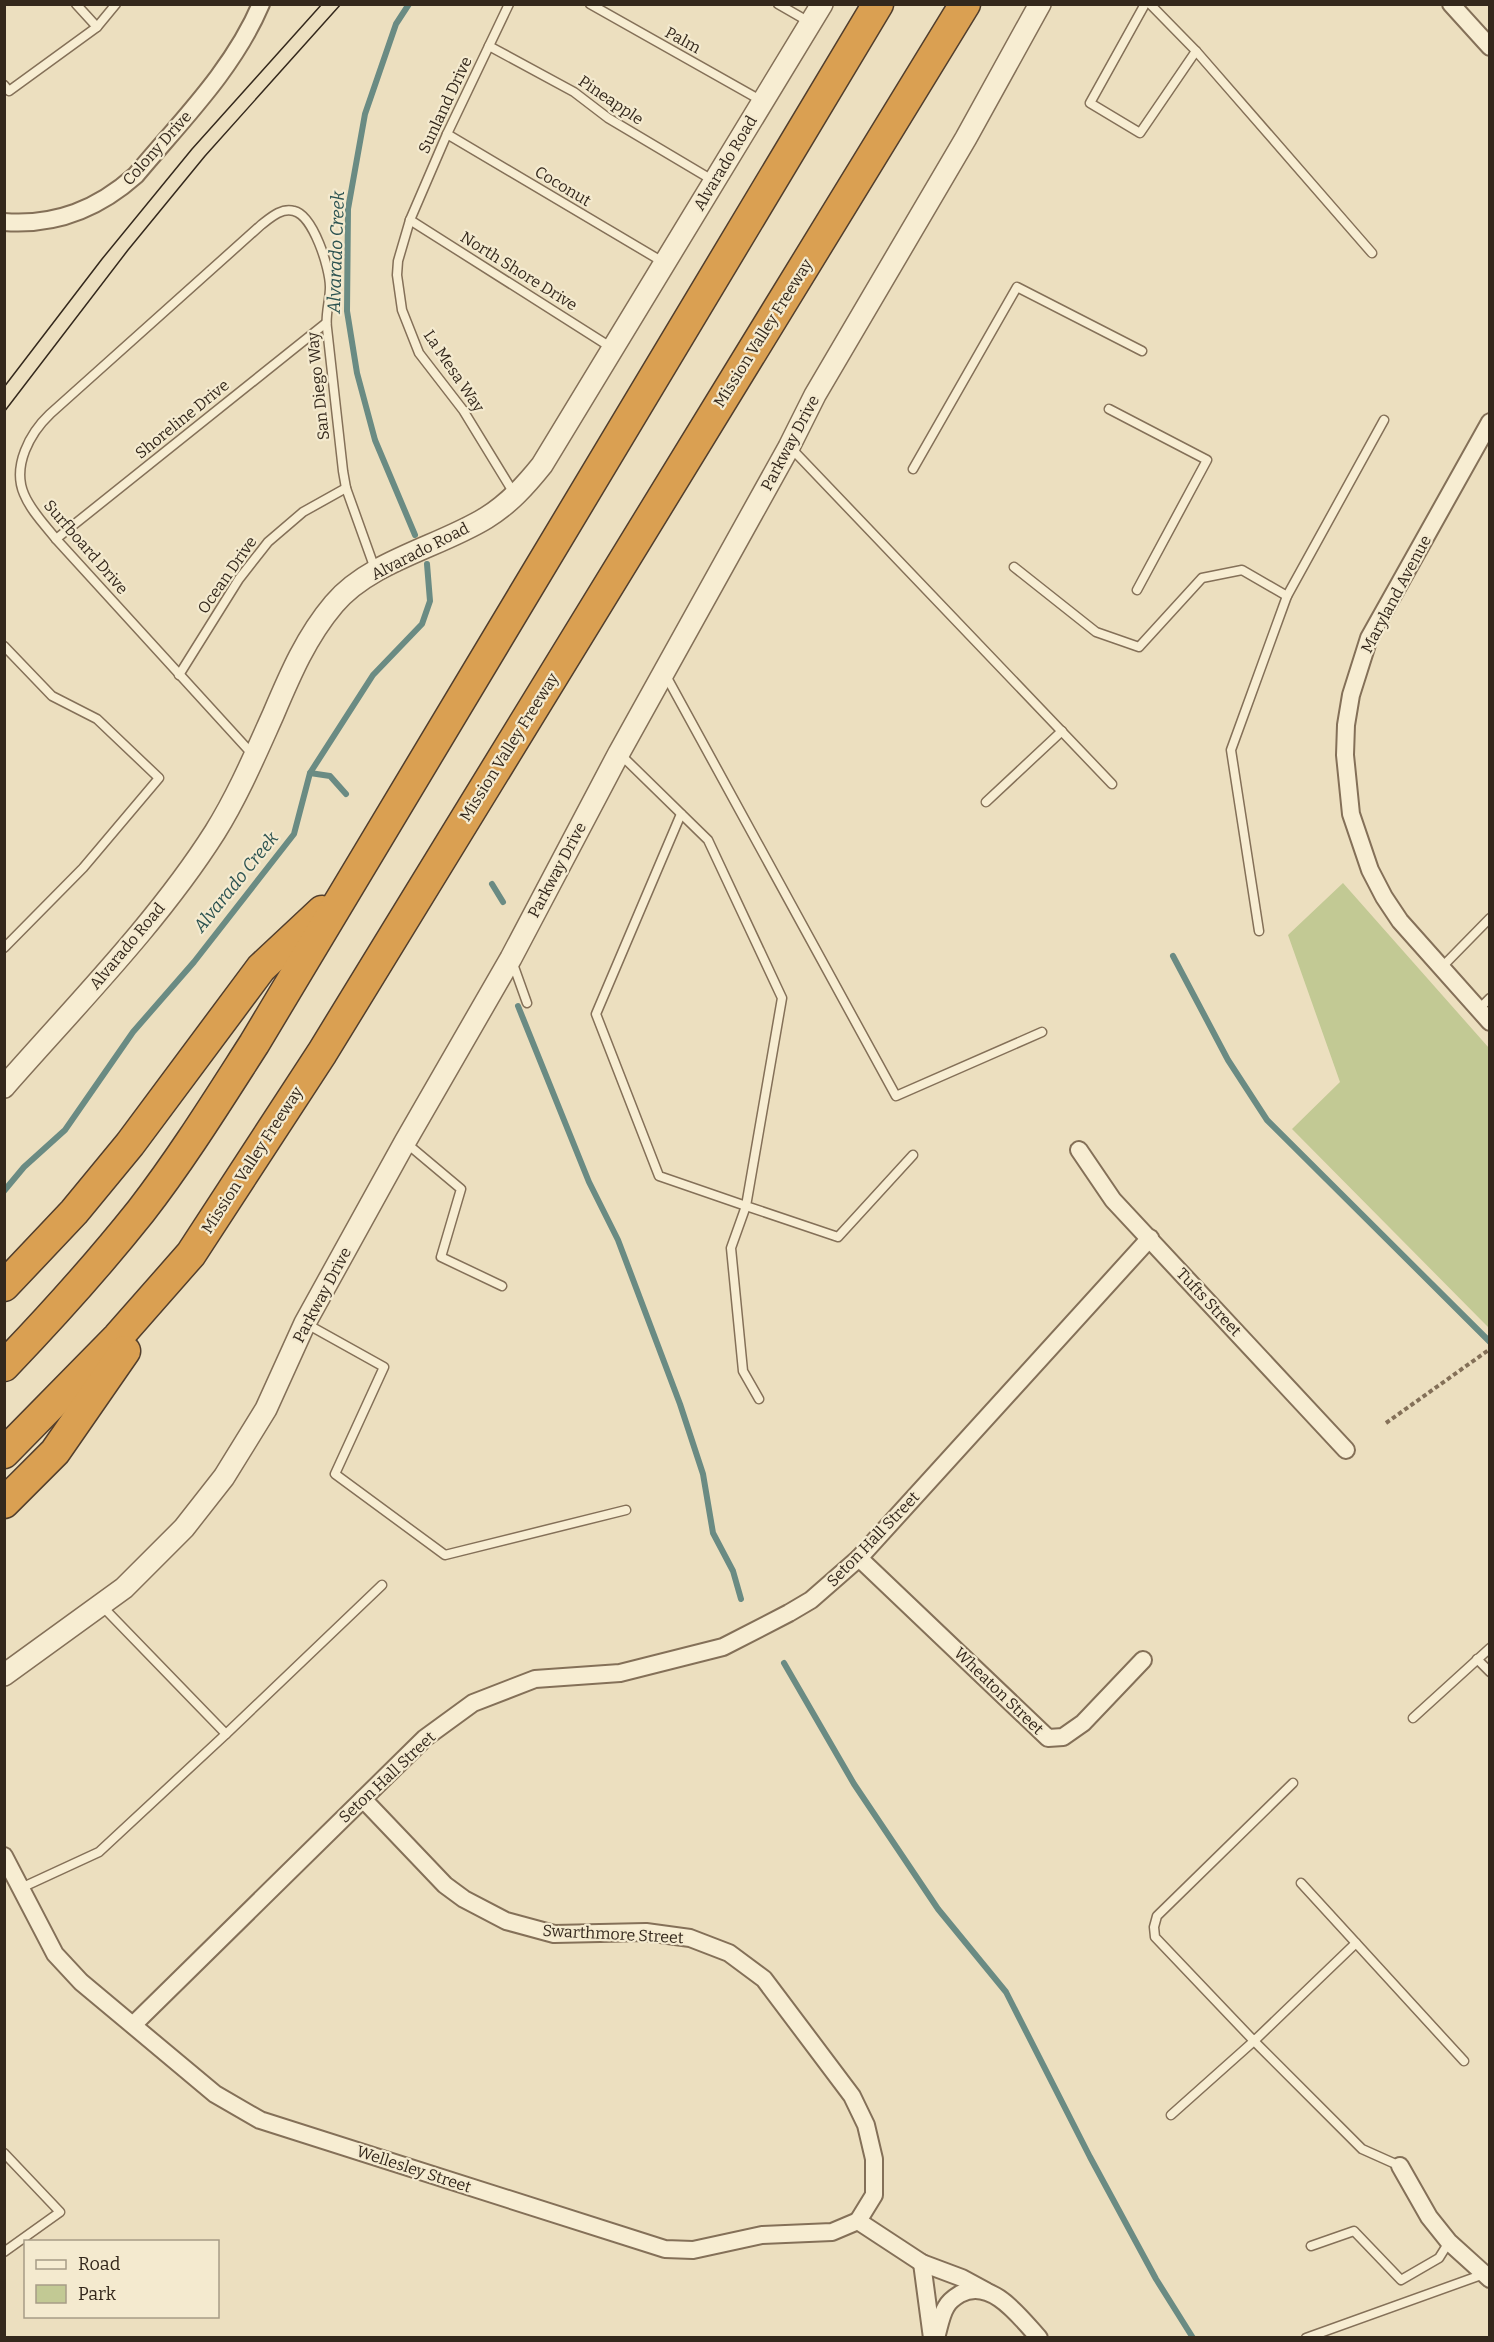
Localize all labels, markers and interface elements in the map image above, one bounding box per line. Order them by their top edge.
street label: Palm [662,23,704,57]
street label: Sunland Drive [414,54,476,156]
street label: Pineapple [575,71,647,129]
street label: Colony Drive [119,107,195,189]
street label: Alvarado Road [689,112,761,214]
street label: Coconut [532,162,595,210]
water label: Alvarado Creek [323,190,349,315]
street label: North Shore Drive [457,227,581,315]
street label: Mission Valley Freeway [710,255,817,411]
street label: La Mesa Way [420,326,489,416]
street label: San Diego Way [303,330,333,441]
street label: Shoreline Drive [131,375,233,463]
street label: Parkway Drive [757,392,823,494]
street label: Surfboard Drive [40,496,132,598]
street label: Alvarado Road [368,518,472,584]
street label: Maryland Avenue [1357,532,1435,656]
street label: Ocean Drive [193,533,261,617]
street label: Mission Valley Freeway [456,669,563,825]
street label: Parkway Drive [524,819,590,921]
water label: Alvarado Creek [188,827,283,937]
street label: Alvarado Road [85,898,169,993]
street label: Mission Valley Freeway [197,1083,307,1237]
street label: Parkway Drive [289,1244,355,1346]
street label: Tufts Street [1173,1264,1246,1340]
street label: Seton Hall Street [823,1487,923,1591]
street label: Wheaton Street [950,1644,1048,1739]
street label: Seton Hall Street [335,1727,439,1827]
street label: Swarthmore Street [542,1921,684,1947]
street label: Wellesley Street [354,2142,474,2197]
legend [24,2240,219,2318]
text: Road [78,2253,121,2275]
text: Park [78,2283,117,2305]

